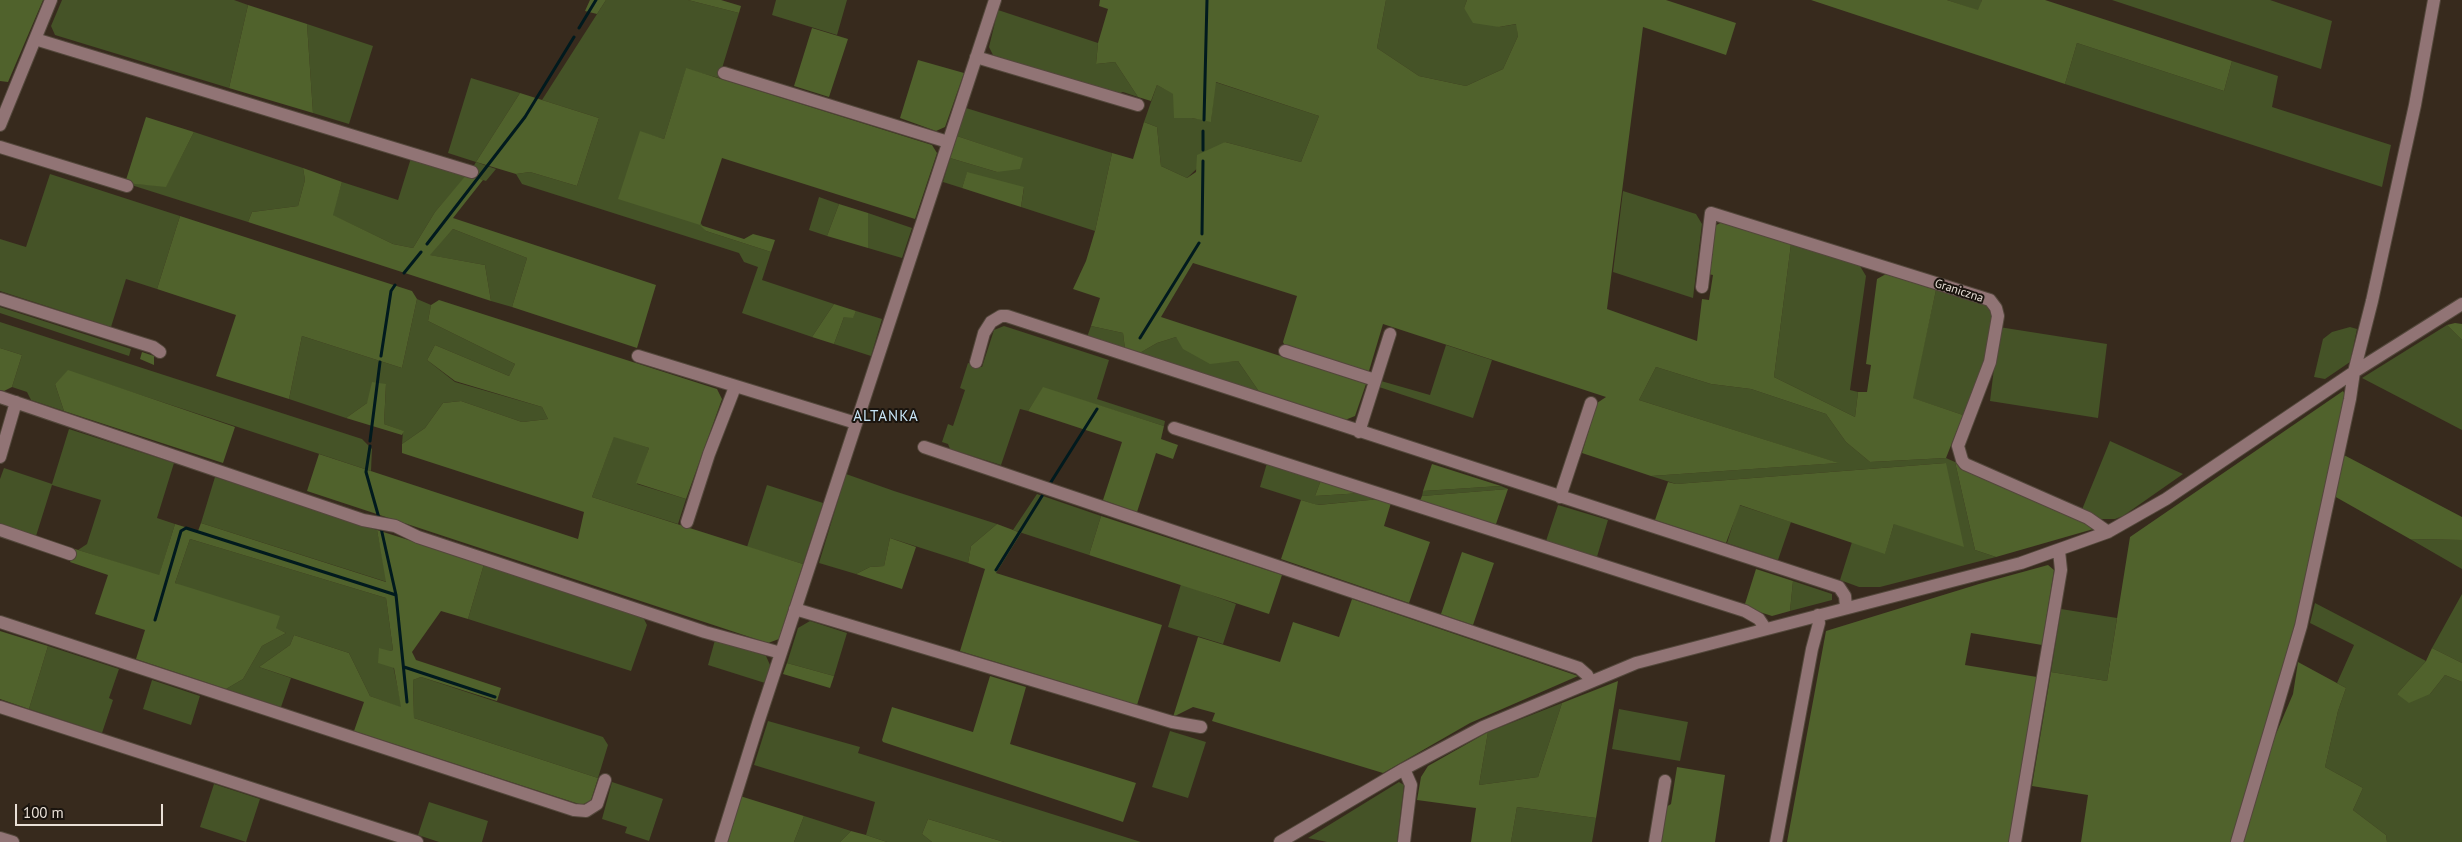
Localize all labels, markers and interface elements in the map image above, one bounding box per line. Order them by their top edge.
street label: Graniczna [1933,276,1985,306]
district label: ALTANKA [852,408,920,426]
scale bar [18,794,165,826]
text: 100 m [23,803,64,822]

